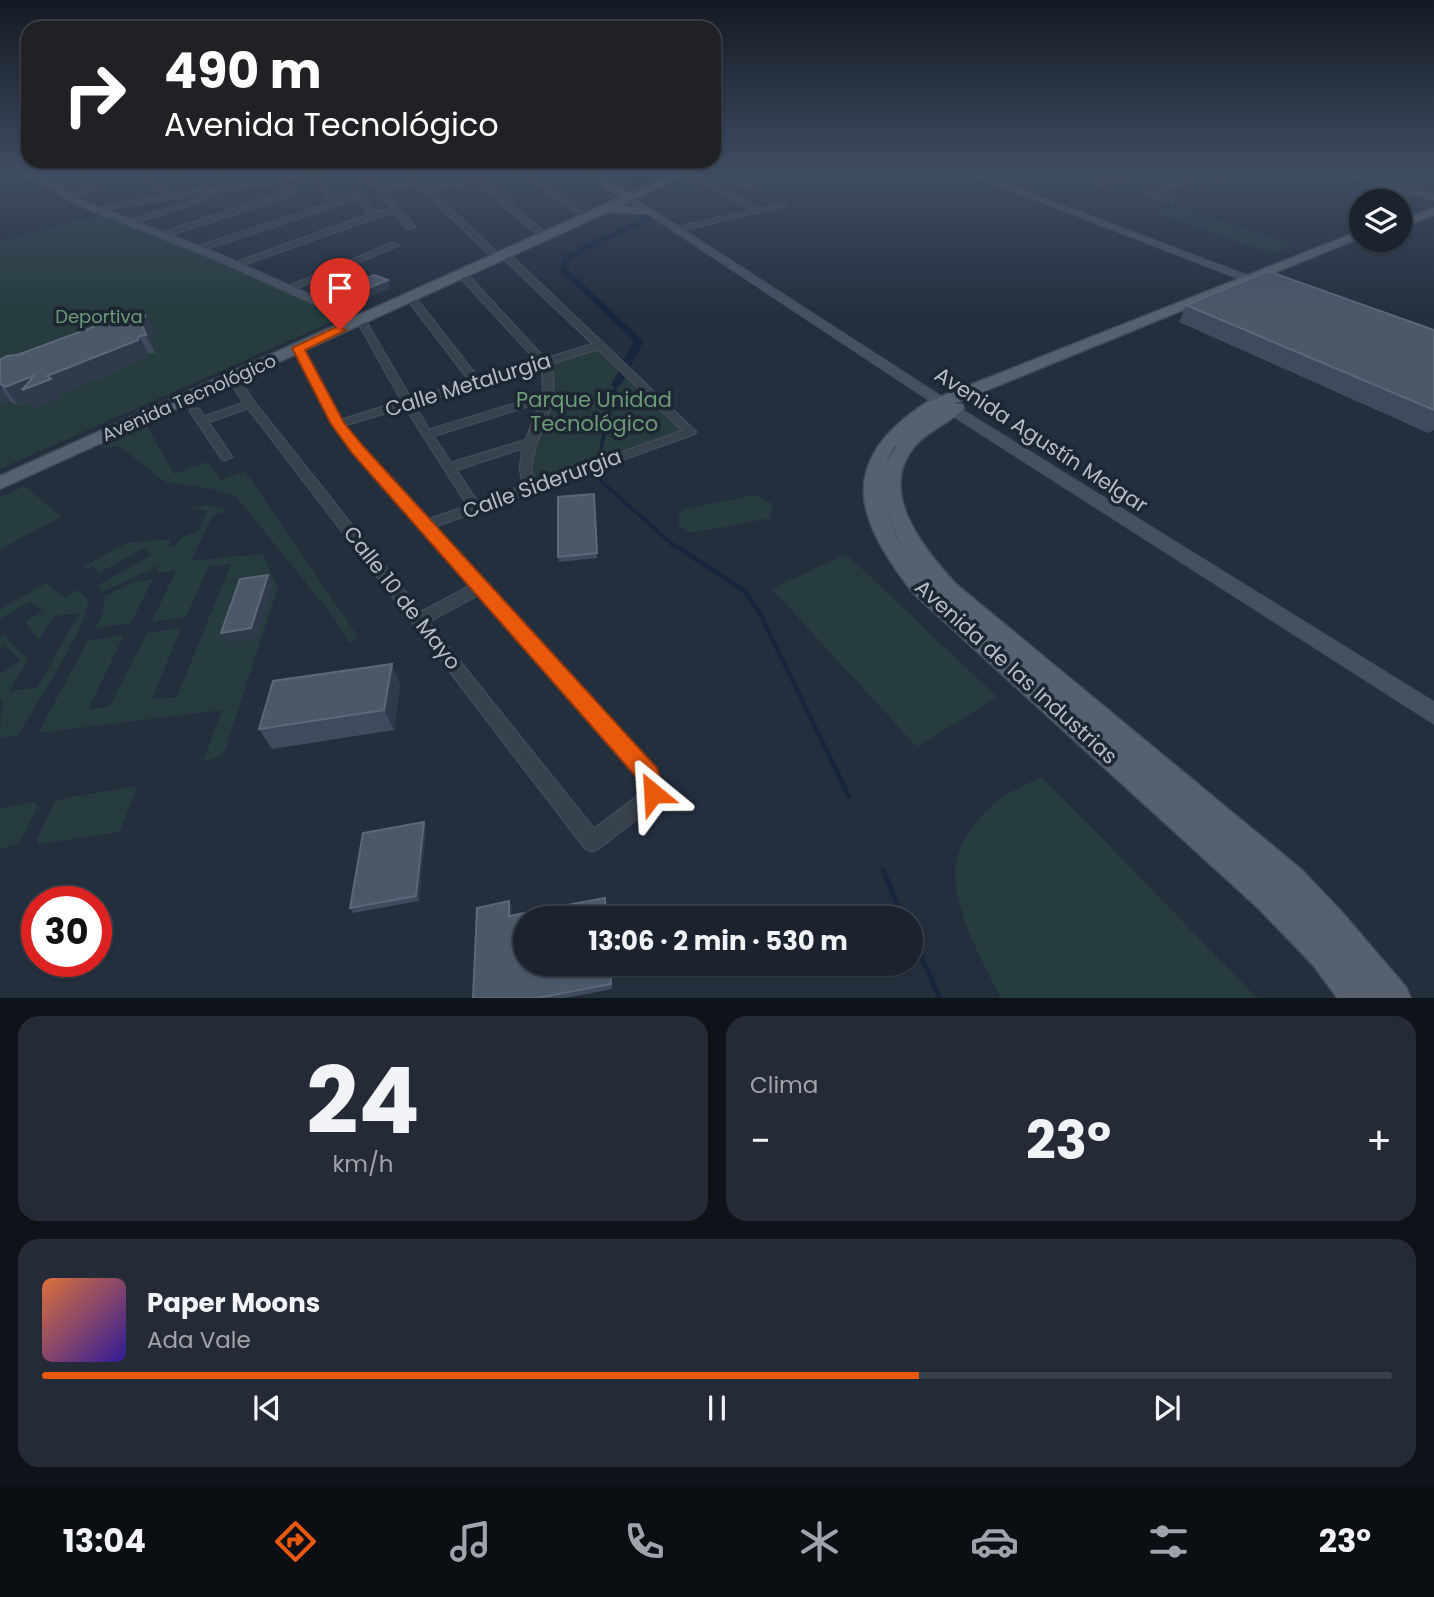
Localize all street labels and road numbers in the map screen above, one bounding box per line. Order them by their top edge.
street label: Calle Metalurgia [381,345,554,424]
street label: Avenida Tecnológico [98,348,280,447]
street label: Avenida Agustín Melgar [929,360,1154,520]
street label: Calle Siderurgia [459,441,625,526]
street label: Calle 10 de Mayo [337,520,468,676]
street label: Avenida de las Industrias [909,573,1124,771]

